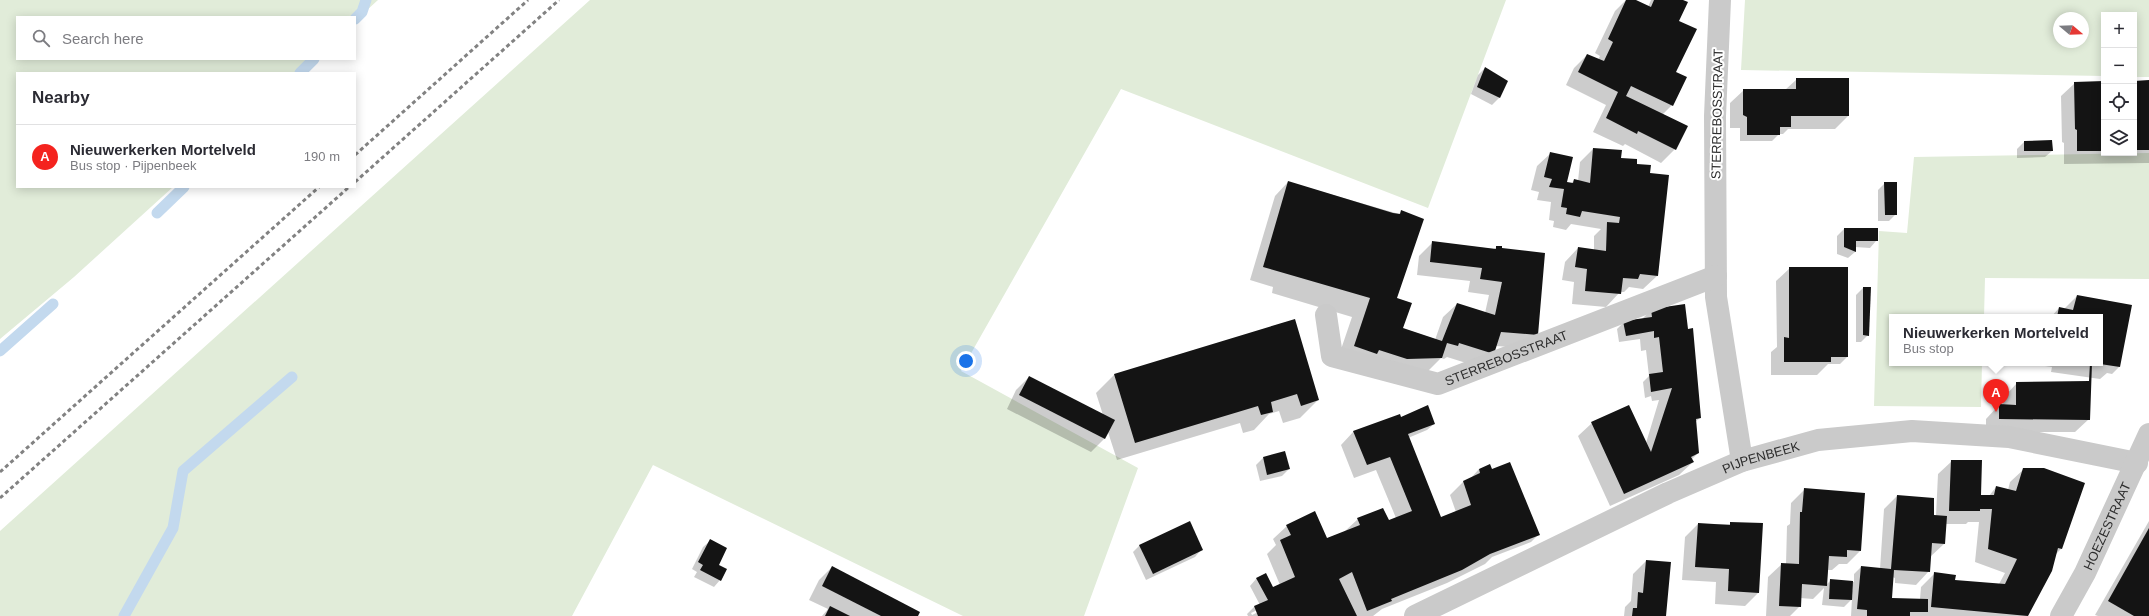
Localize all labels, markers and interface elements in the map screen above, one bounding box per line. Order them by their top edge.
north arrow [2053,12,2089,48]
map controls [2101,12,2137,156]
button: + [2101,12,2137,48]
search box [16,16,356,60]
icon: search [30,27,52,49]
text: Search here [62,30,144,47]
button: − [2101,48,2137,84]
street label: STERREBOSSTRAAT [1708,49,1726,179]
button: locate [2101,84,2137,120]
text: Nearby [32,88,90,107]
button: layers [2101,120,2137,156]
text: Nieuwerkerken Mortelveld [70,141,256,158]
text: A [40,149,50,164]
text: 190 m [304,149,340,164]
text: Bus stop · Pijpenbeek [70,158,196,173]
popup [1889,314,2103,366]
text: Nieuwerkerken Mortelveld [1903,324,2089,341]
street label: STERREBOSSTRAAT [1442,327,1570,388]
text: Bus stop [1903,341,1954,356]
your location [956,351,976,371]
pin: A [1983,379,2009,412]
street label: PIJPENBEEK [1720,438,1801,476]
street label: HOEZESTRAAT [2080,480,2133,572]

